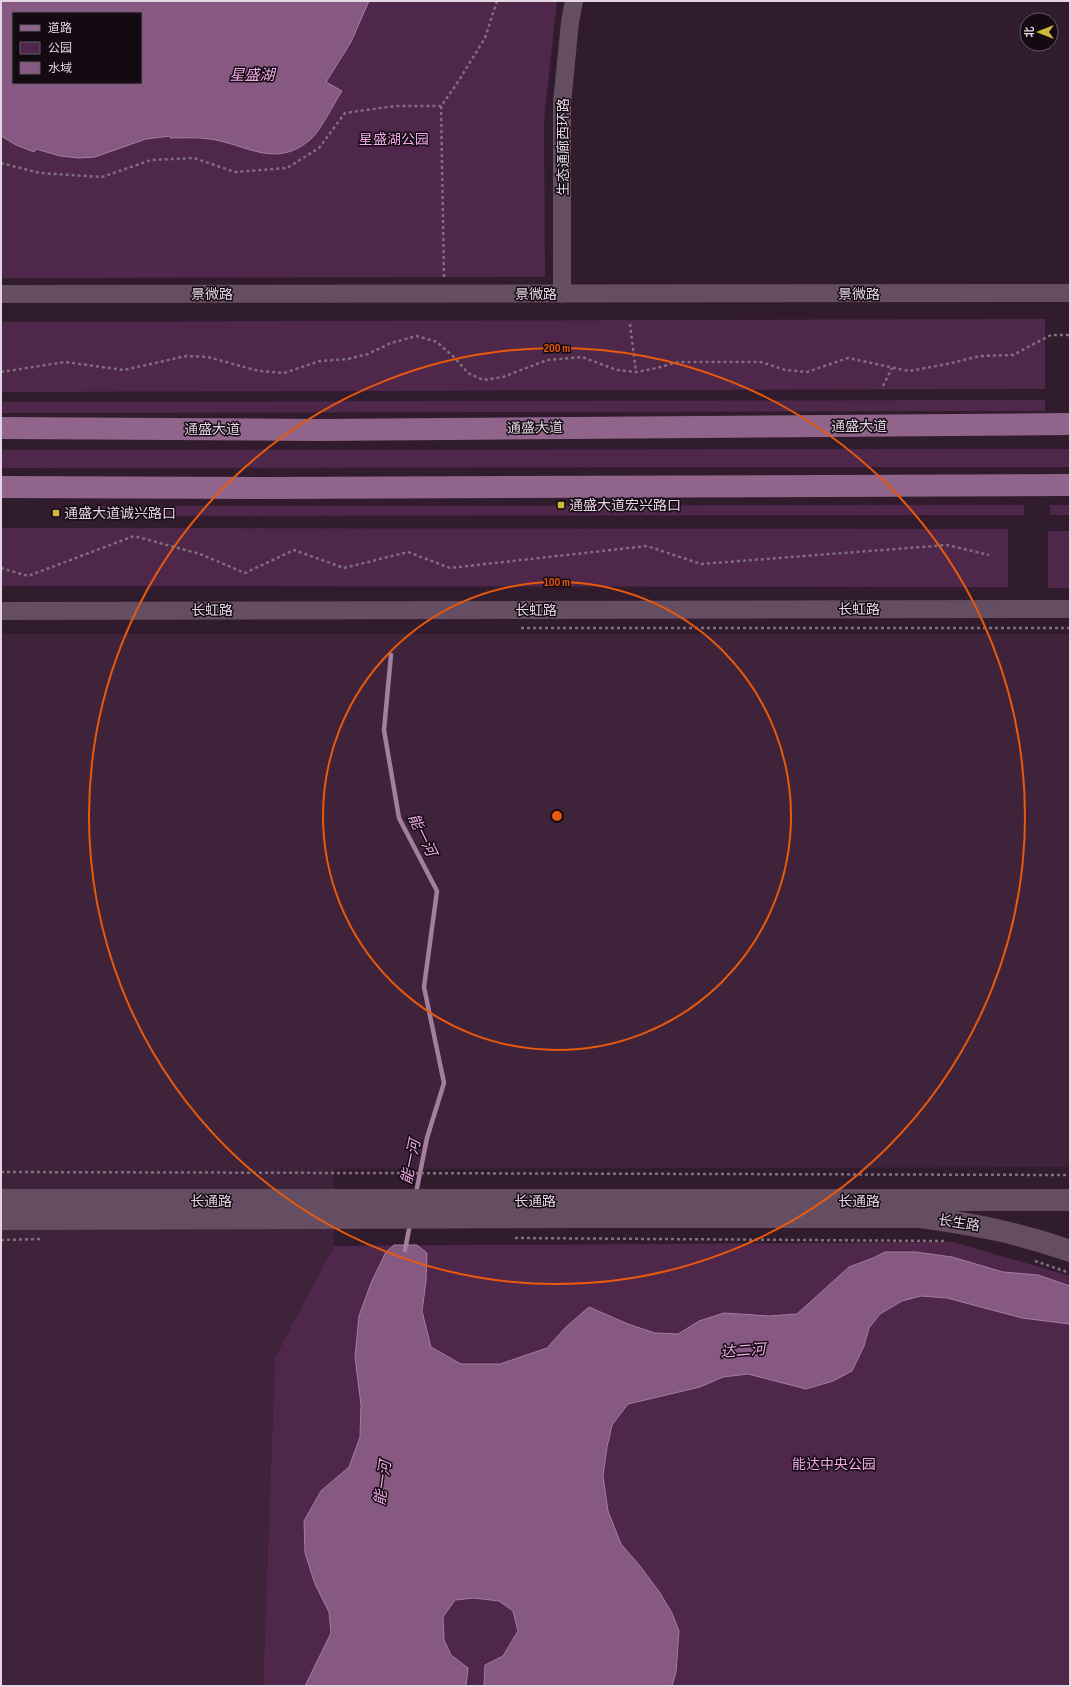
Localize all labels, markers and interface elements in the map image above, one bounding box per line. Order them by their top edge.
legend [12,12,142,84]
north arrow [1019,12,1059,52]
text: 道路 [48,21,72,36]
text: 北 [1023,27,1036,38]
text: 公园 [48,41,72,56]
text: 水域 [48,61,72,76]
water label: 星盛湖 [229,66,276,85]
street label: 生态通廊西环路 [555,98,572,196]
park label: 星盛湖公园 [359,131,429,148]
street label: 景微路 [191,286,233,303]
street label: 景微路 [515,286,557,303]
street label: 景微路 [838,286,880,303]
text: 200 m [544,341,570,356]
street label: 通盛大道 [831,418,887,435]
street label: 通盛大道 [507,419,563,437]
street label: 通盛大道 [184,421,240,438]
place label: 通盛大道宏兴路口 [569,497,681,514]
marker: 通盛大道宏兴路口 [556,500,566,510]
place label: 通盛大道诚兴路口 [64,505,176,522]
marker: 通盛大道诚兴路口 [51,508,61,518]
text: 100 m [544,575,570,590]
street label: 长虹路 [838,601,880,618]
street label: 长虹路 [191,602,233,619]
street label: 长虹路 [515,602,557,619]
centre of rings [550,809,564,823]
water label: 能一河 [404,811,442,862]
water label: 能一河 [397,1135,426,1186]
street label: 长通路 [190,1193,232,1210]
street label: 长通路 [514,1193,556,1210]
street label: 长通路 [838,1193,880,1210]
street label: 长生路 [937,1211,981,1235]
water label: 达二河 [720,1340,769,1362]
water label: 能一河 [370,1456,396,1507]
park label: 能达中央公园 [792,1456,876,1473]

